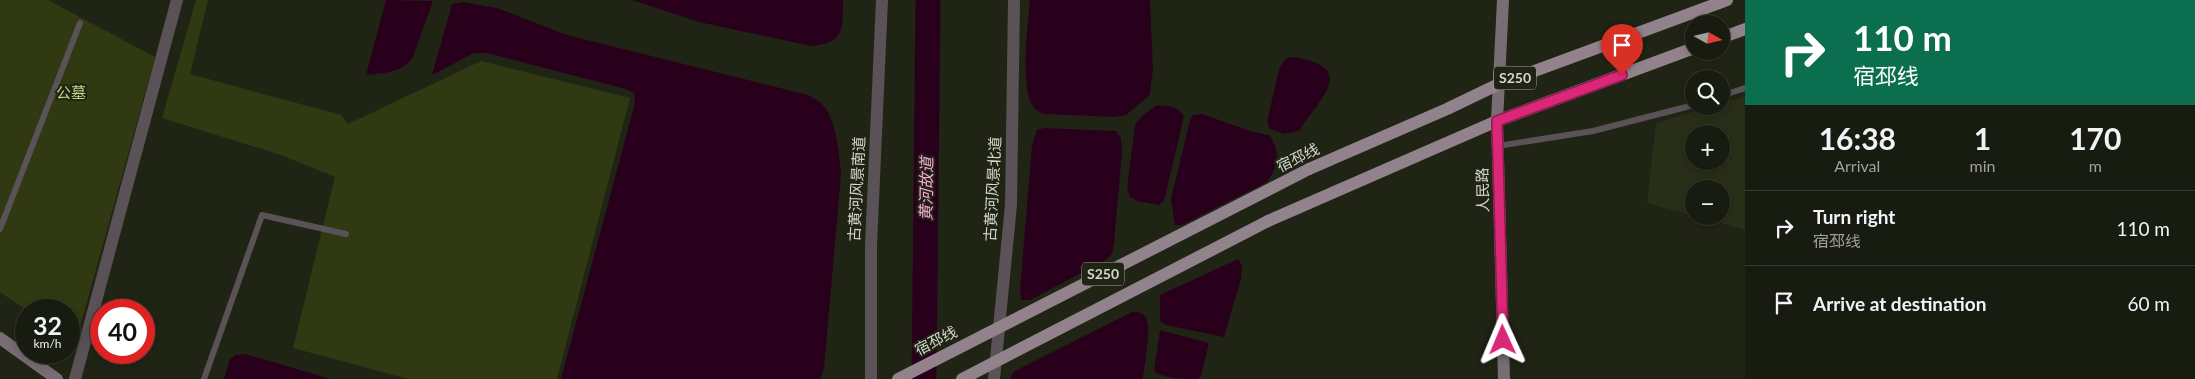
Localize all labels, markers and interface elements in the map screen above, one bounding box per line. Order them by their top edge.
north arrow [1685,15,1730,60]
map controls [1685,15,1730,225]
text: 110 m [1853,16,1952,58]
icon: right [1770,20,1835,85]
pin [1601,24,1643,75]
icon: arrive [1608,31,1636,59]
text: 宿邳线 [1853,62,1919,89]
road number: S250 [1494,66,1536,90]
button: search [1685,70,1730,115]
park label: 公墓 [56,83,86,101]
text: 16:38 [1819,120,1896,156]
text: 1 [1974,120,1991,156]
text: 170 [2069,120,2121,156]
button: + [1685,125,1730,170]
street label: 古黄河风景南道 [844,136,868,242]
street label: 古黄河风景北道 [980,136,1004,242]
street label: 宿邳线 [1273,139,1322,175]
water label: 黄河故道 [915,155,936,221]
text: Arrival [1834,156,1880,175]
text: min [1970,156,1996,175]
text: m [2089,156,2102,175]
street label: 人民路 [1473,167,1491,213]
button: − [1685,180,1730,225]
text: Turn right [1813,205,1895,228]
icon: right [1770,214,1798,242]
text: 110 m [2116,217,2170,240]
text: 宿邳线 [1813,231,1861,250]
road number: S250 [1082,262,1124,286]
icon: arrive [1770,289,1798,317]
text: Arrive at destination [1813,292,1986,315]
text: 60 m [2127,292,2170,315]
speed limit sign: 40 [90,299,155,364]
text: 32 [33,310,62,340]
position arrow [1476,313,1528,365]
street label: 宿邳线 [911,322,960,358]
text: km/h [33,336,62,351]

